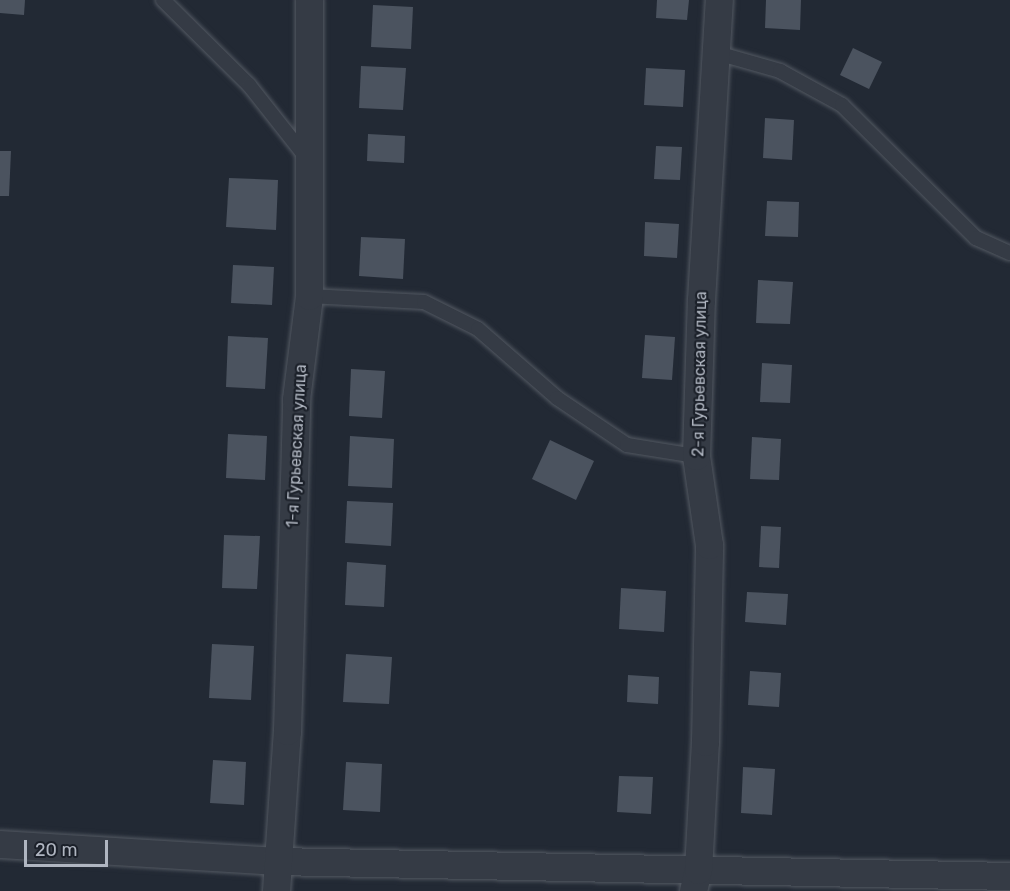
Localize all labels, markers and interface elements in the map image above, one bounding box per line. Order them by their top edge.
street label: 2-я Гурьевская улица [689,291,711,457]
street label: 1-я Гурьевская улица [283,364,311,528]
scale bar [27,828,111,866]
text: 20 m [35,839,77,861]

